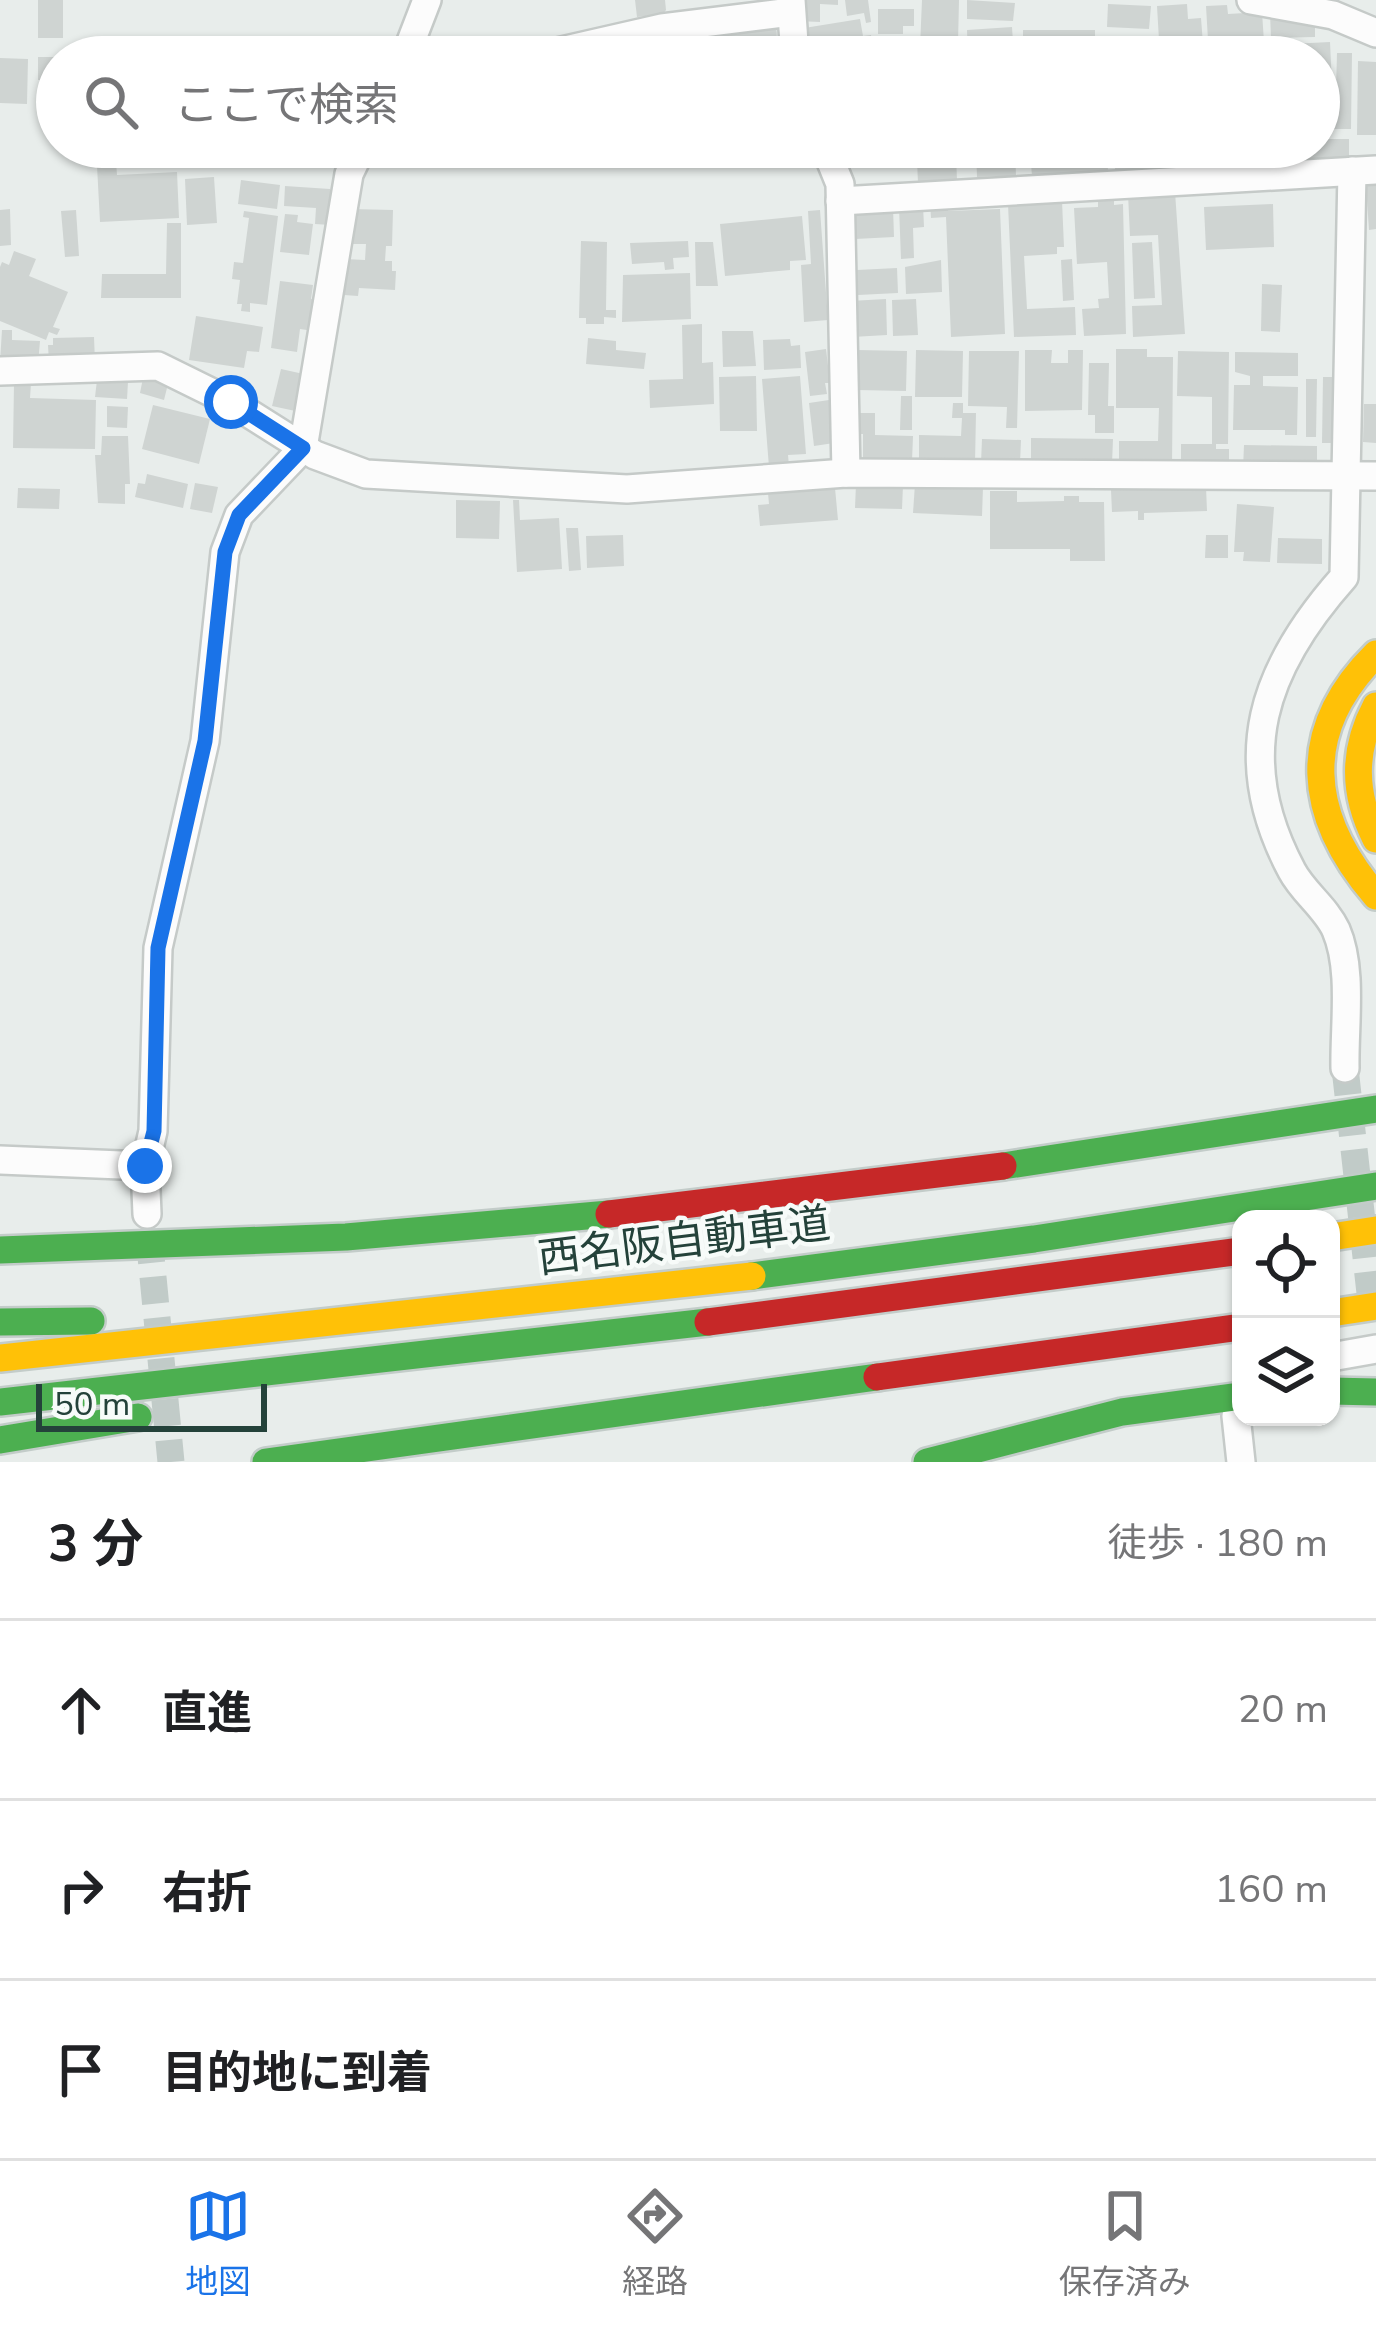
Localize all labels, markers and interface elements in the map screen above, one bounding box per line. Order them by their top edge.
search box [36,36,1340,168]
icon: search [78,69,144,135]
text: ここで検索 [174,75,399,136]
route start [204,375,258,429]
route end [118,1139,172,1193]
street label: 西名阪自動車道 [535,1195,834,1288]
map controls [1232,1210,1340,1426]
button: locate [1232,1210,1340,1318]
button: layers [1232,1318,1340,1426]
scale bar [36,1378,267,1431]
text: 50 m [54,1382,130,1427]
text: 3 分 [48,1509,143,1579]
text: 徒歩 · 180 m [1107,1517,1328,1570]
icon: ahead [48,1677,114,1743]
text: 直進 [162,1683,252,1744]
text: 20 m [1238,1683,1328,1736]
icon: right [48,1857,114,1923]
text: 右折 [162,1863,252,1924]
text: 160 m [1214,1863,1328,1916]
icon: arrive [48,2037,114,2103]
text: 目的地に到着 [162,2043,432,2104]
tab: 地図 [185,2183,251,2305]
tab: 経路 [622,2183,688,2305]
tab: 保存済み [1059,2183,1191,2305]

